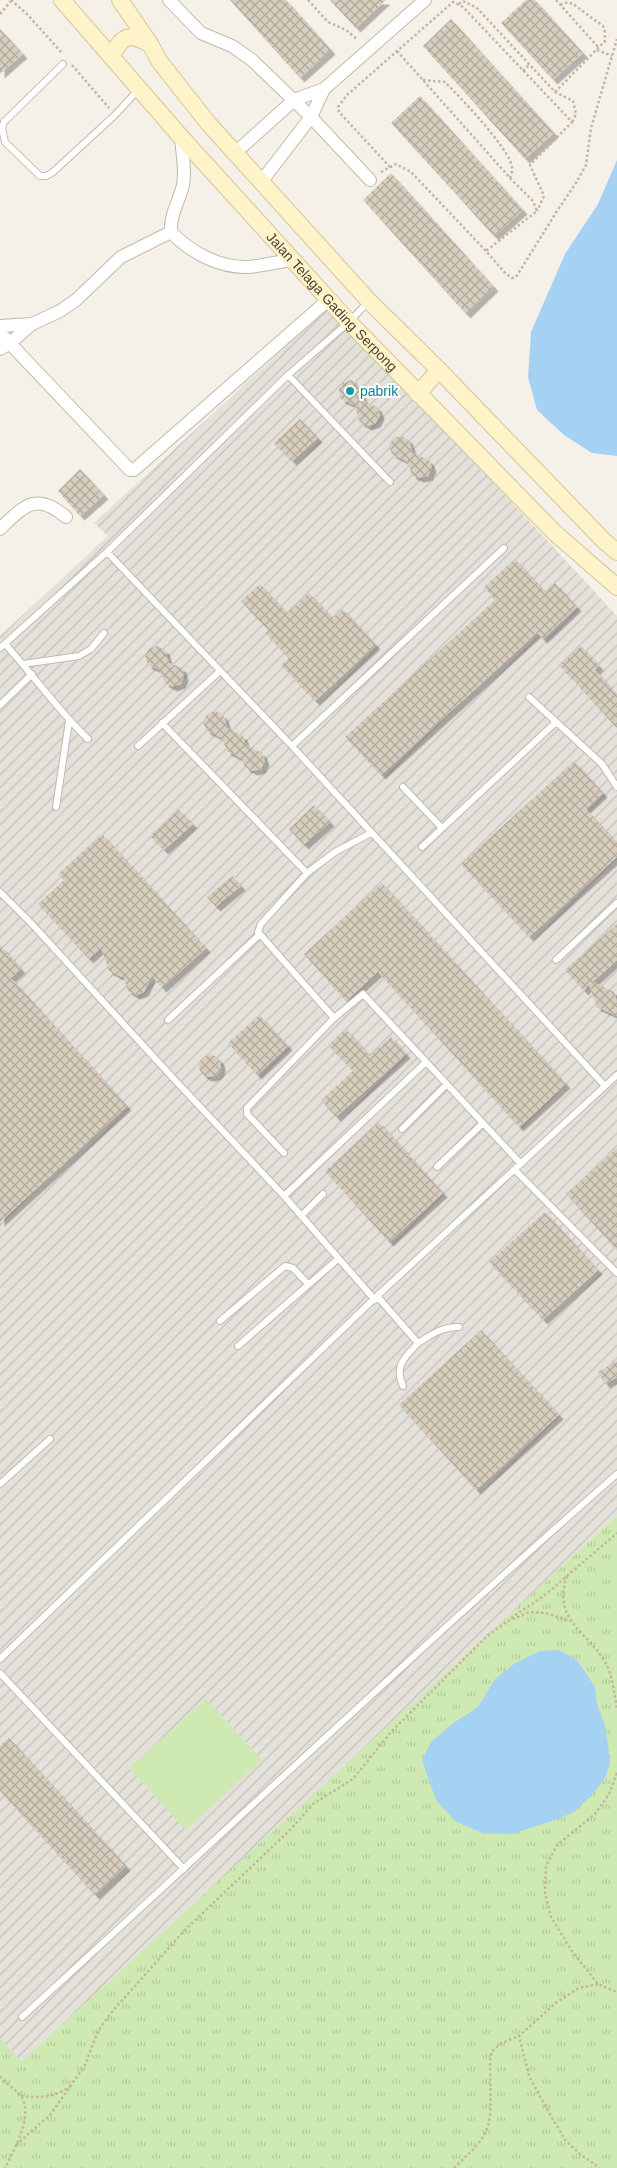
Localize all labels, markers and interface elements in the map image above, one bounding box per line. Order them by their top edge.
street label: Jalan Telaga Gading Serpong [263,229,401,375]
place label: pabrik [360,383,399,399]
marker: pabrik [344,385,356,397]

